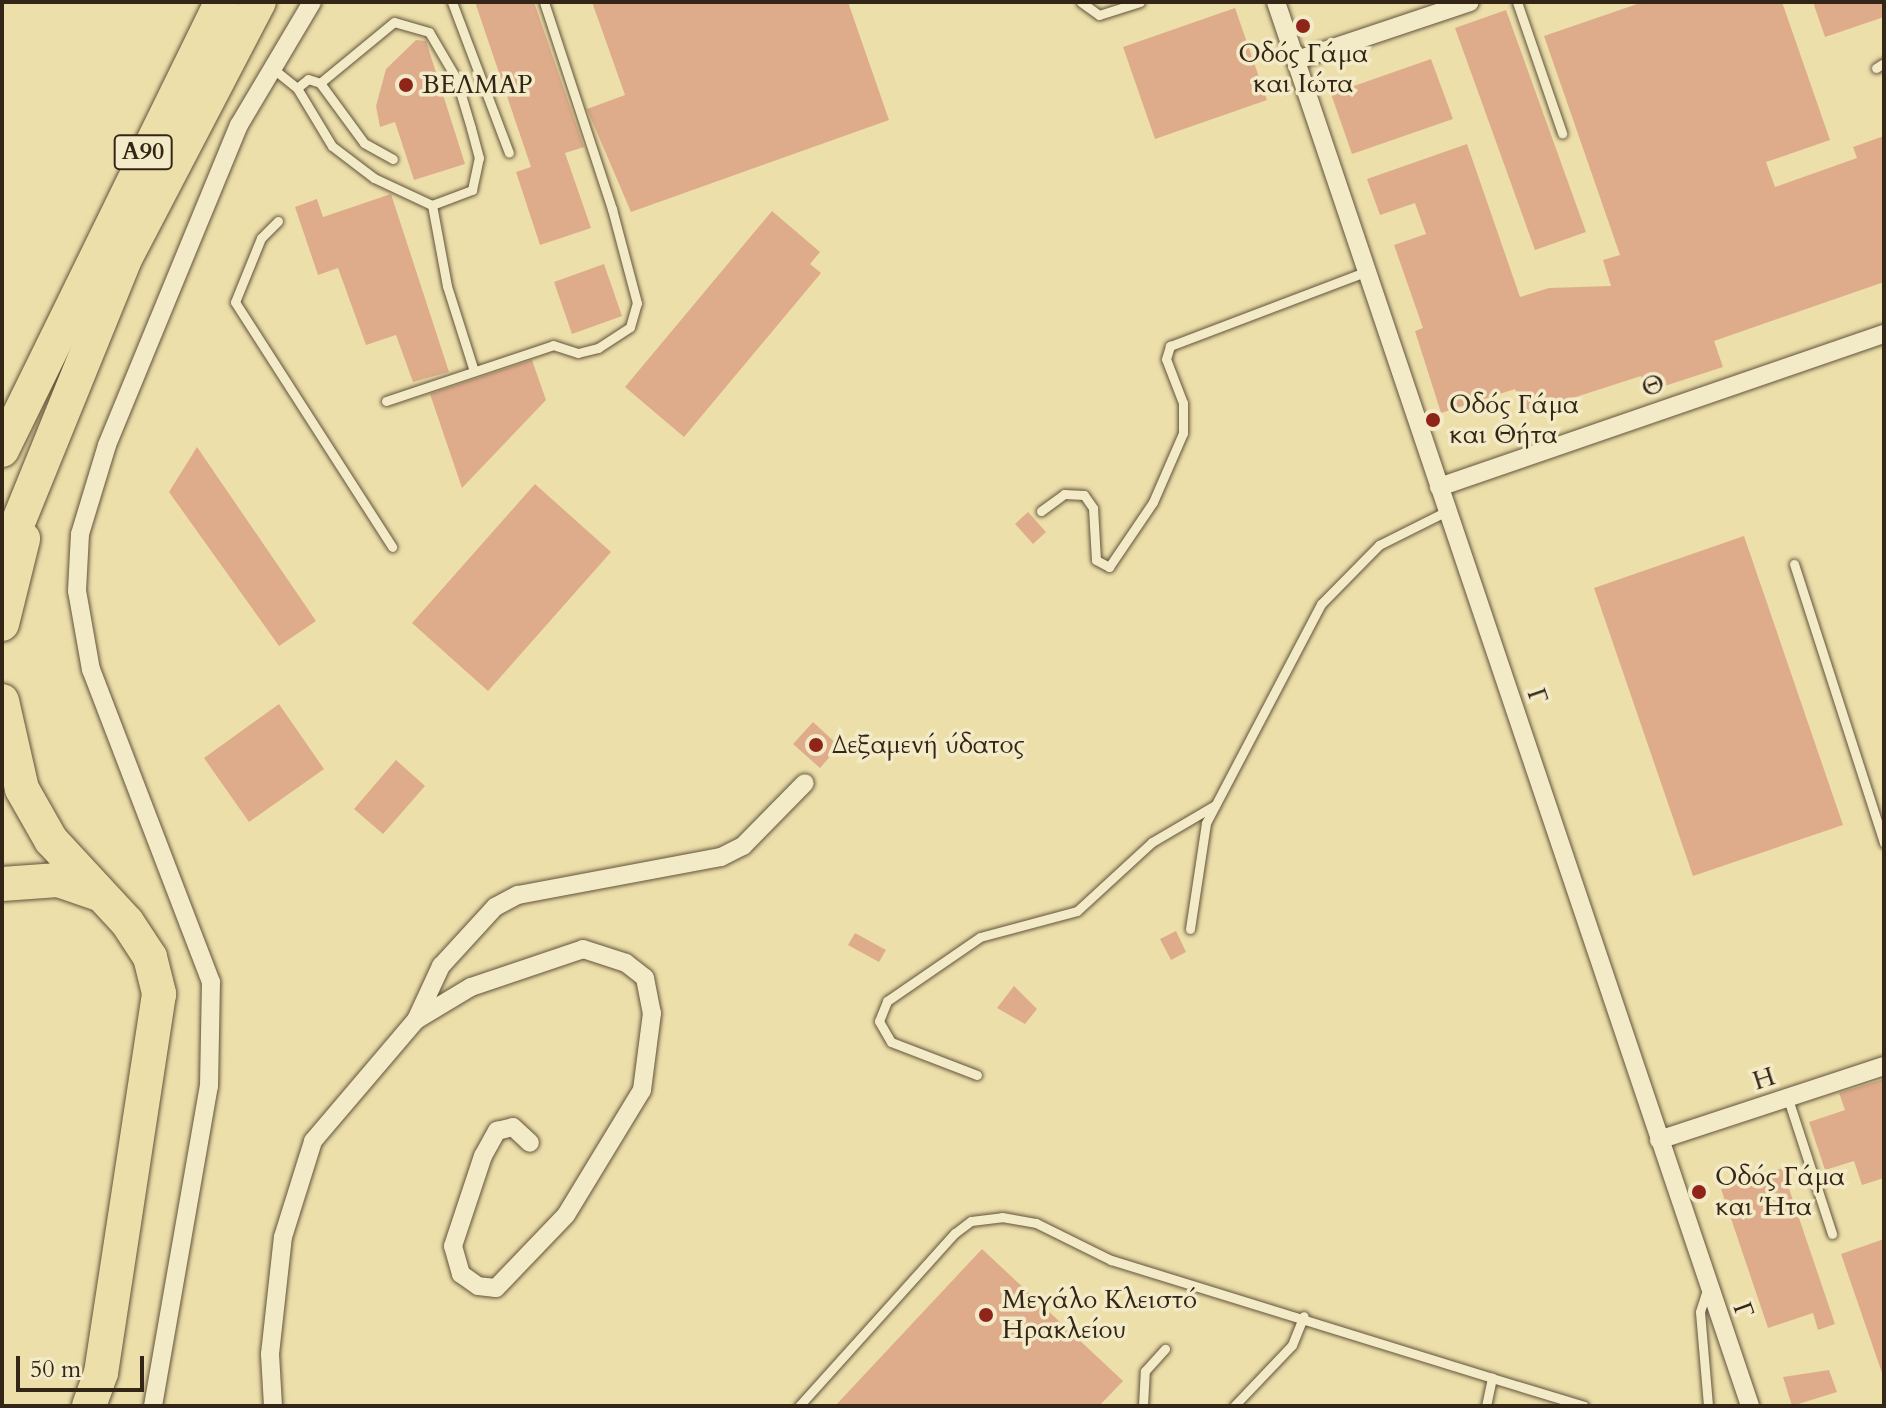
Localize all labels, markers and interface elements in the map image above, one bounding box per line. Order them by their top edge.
marker: Οδός Γάμα και Ιώτα [1294,17,1312,35]
place label: Οδός Γάμα και Ιώτα [1238,38,1368,100]
place label: ΒΕΛΜΑΡ [422,69,533,101]
marker: ΒΕΛΜΑΡ [397,76,415,94]
road number: Α90 [113,132,173,172]
street label: Θ [1637,368,1669,404]
place label: Οδός Γάμα και Θήτα [1449,389,1579,450]
marker: Οδός Γάμα και Θήτα [1424,411,1442,429]
street label: Γ [1520,684,1554,708]
place label: Δεξαμενή ύδατος [832,729,1025,761]
marker: Δεξαμενή ύδατος [807,736,825,754]
street label: Η [1749,1061,1779,1097]
place label: Οδός Γάμα και Ήτα [1715,1161,1845,1222]
marker: Οδός Γάμα και Ήτα [1690,1183,1708,1201]
place label: Μεγάλο Κλειστό Ηρακλείου [1002,1284,1197,1346]
street label: Γ [1726,1298,1760,1322]
marker: Μεγάλο Κλειστό Ηρακλείου [977,1306,995,1324]
scale bar [20,1340,148,1390]
text: 50 m [30,1353,81,1386]

